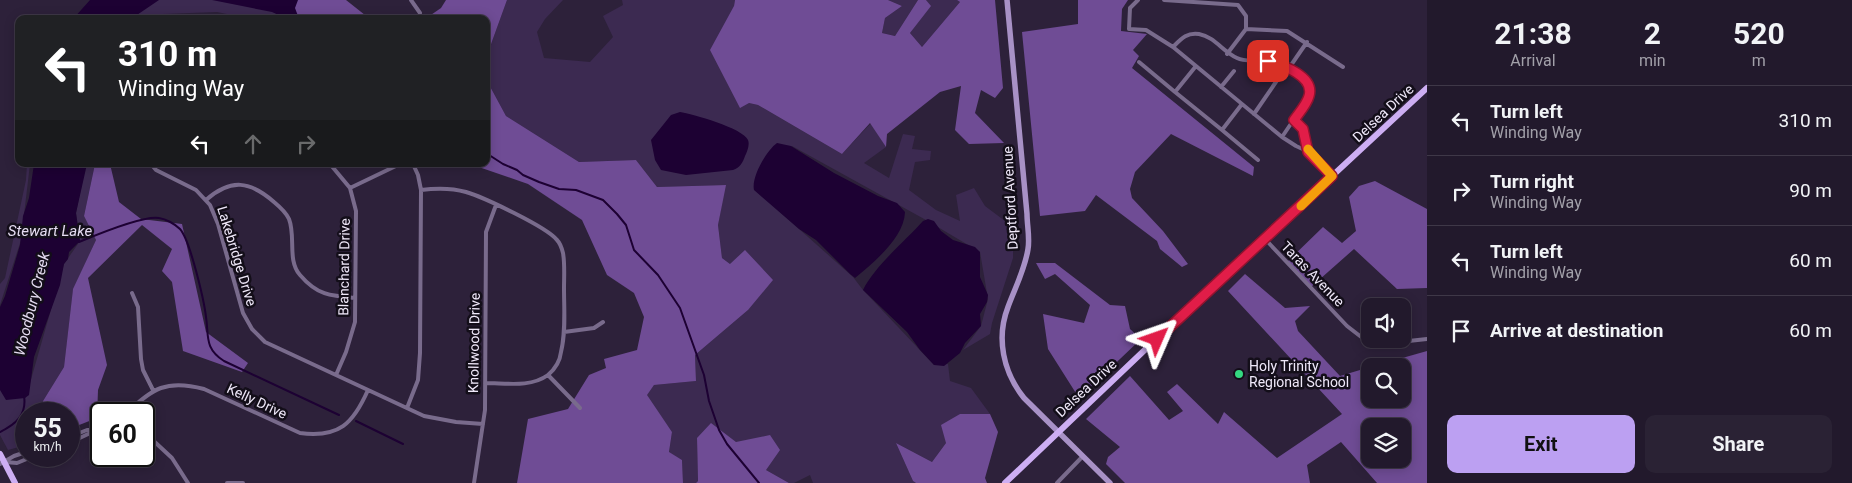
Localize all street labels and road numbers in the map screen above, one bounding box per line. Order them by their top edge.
street label: Delsea Drive [1349,81,1417,145]
street label: Deptford Avenue [999,146,1021,250]
street label: Lakebridge Drive [214,204,260,308]
street label: Blanchard Drive [335,218,353,316]
street label: Taras Avenue [1278,238,1348,310]
street label: Knollwood Drive [465,293,483,393]
street label: Delsea Drive [1052,356,1120,420]
street label: Kelly Drive [224,380,290,422]

